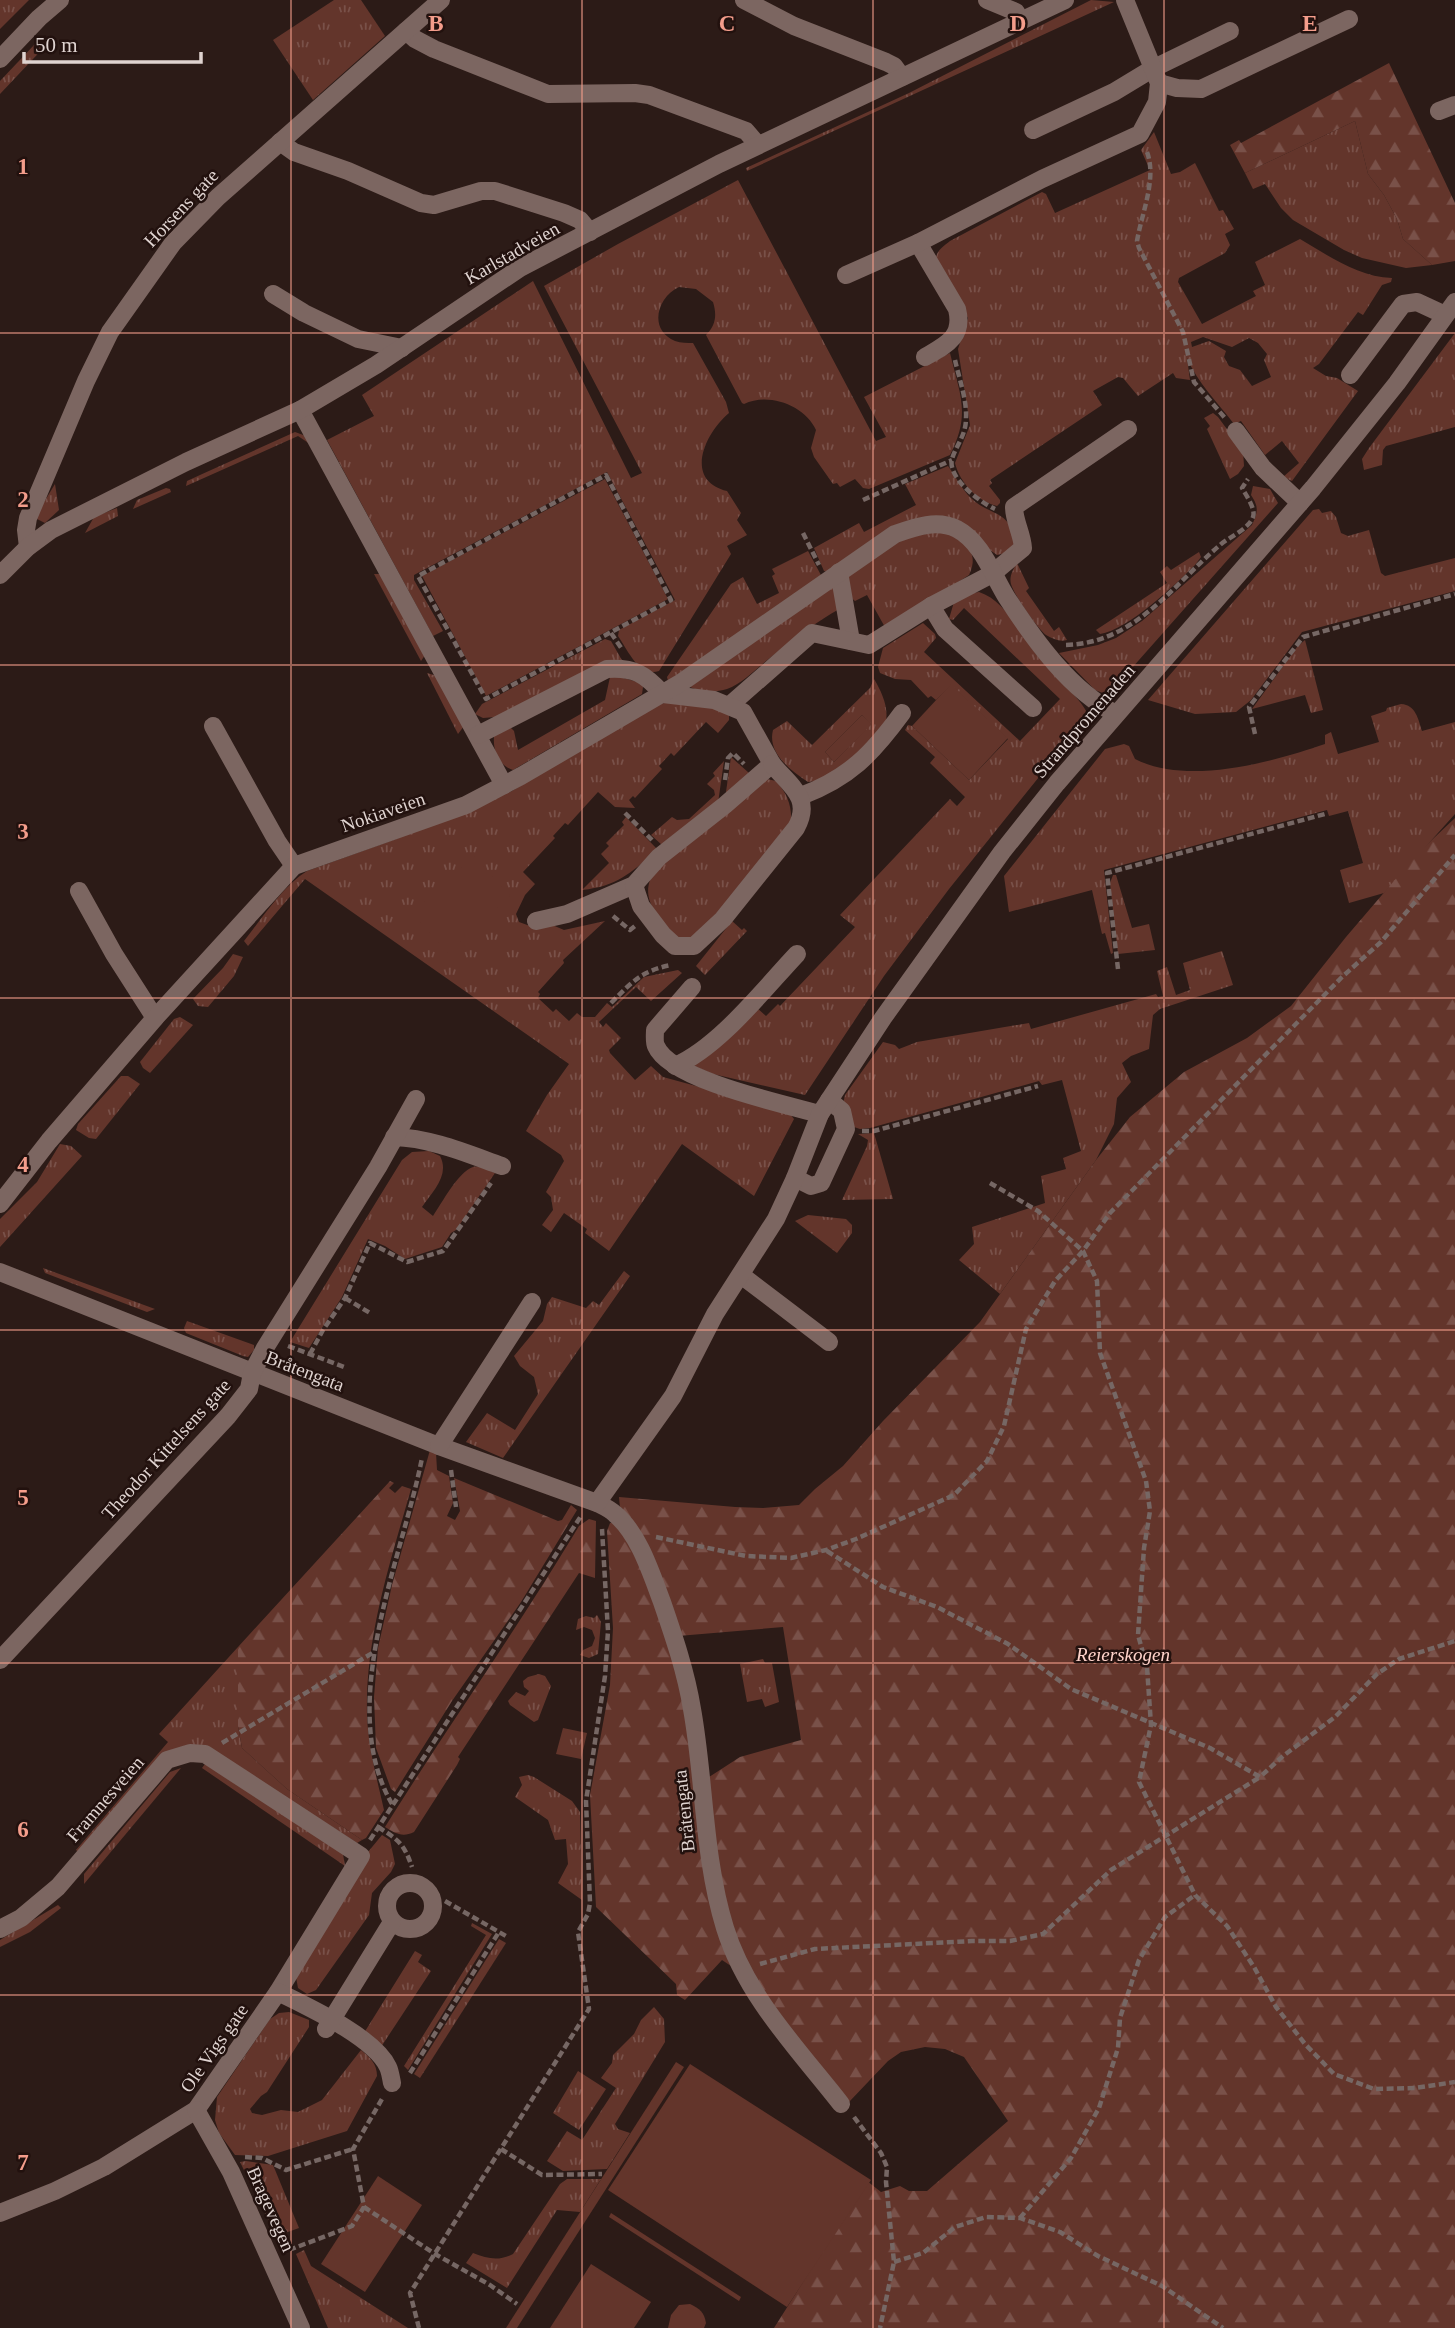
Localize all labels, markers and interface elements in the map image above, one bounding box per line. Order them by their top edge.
text: B [428,11,444,36]
text: C [719,11,735,36]
text: D [1010,11,1026,36]
text: E [1302,11,1318,36]
scale bar [24,21,201,65]
text: 50 m [35,33,78,57]
text: 1 [17,154,29,179]
street label: Horsens gate [140,165,222,251]
street label: Karlstadveien [461,217,563,288]
text: 2 [17,487,29,512]
street label: Strandpromenaden [1029,660,1139,782]
street label: Nokiaveien [338,788,428,836]
text: 3 [17,819,29,844]
text: 4 [17,1152,29,1177]
street label: Bråtengata [263,1346,348,1396]
street label: Theodor Kittelsens gate [97,1375,235,1523]
text: 5 [17,1485,29,1510]
park label: Reierskogen [1075,1644,1170,1665]
street label: Framnesveien [62,1752,148,1846]
street label: Bråtengata [669,1768,699,1853]
text: 6 [17,1817,29,1842]
street label: Ole Vigs gate [176,2000,252,2096]
text: 7 [17,2150,29,2175]
street label: Bragevegen [243,2163,299,2255]

